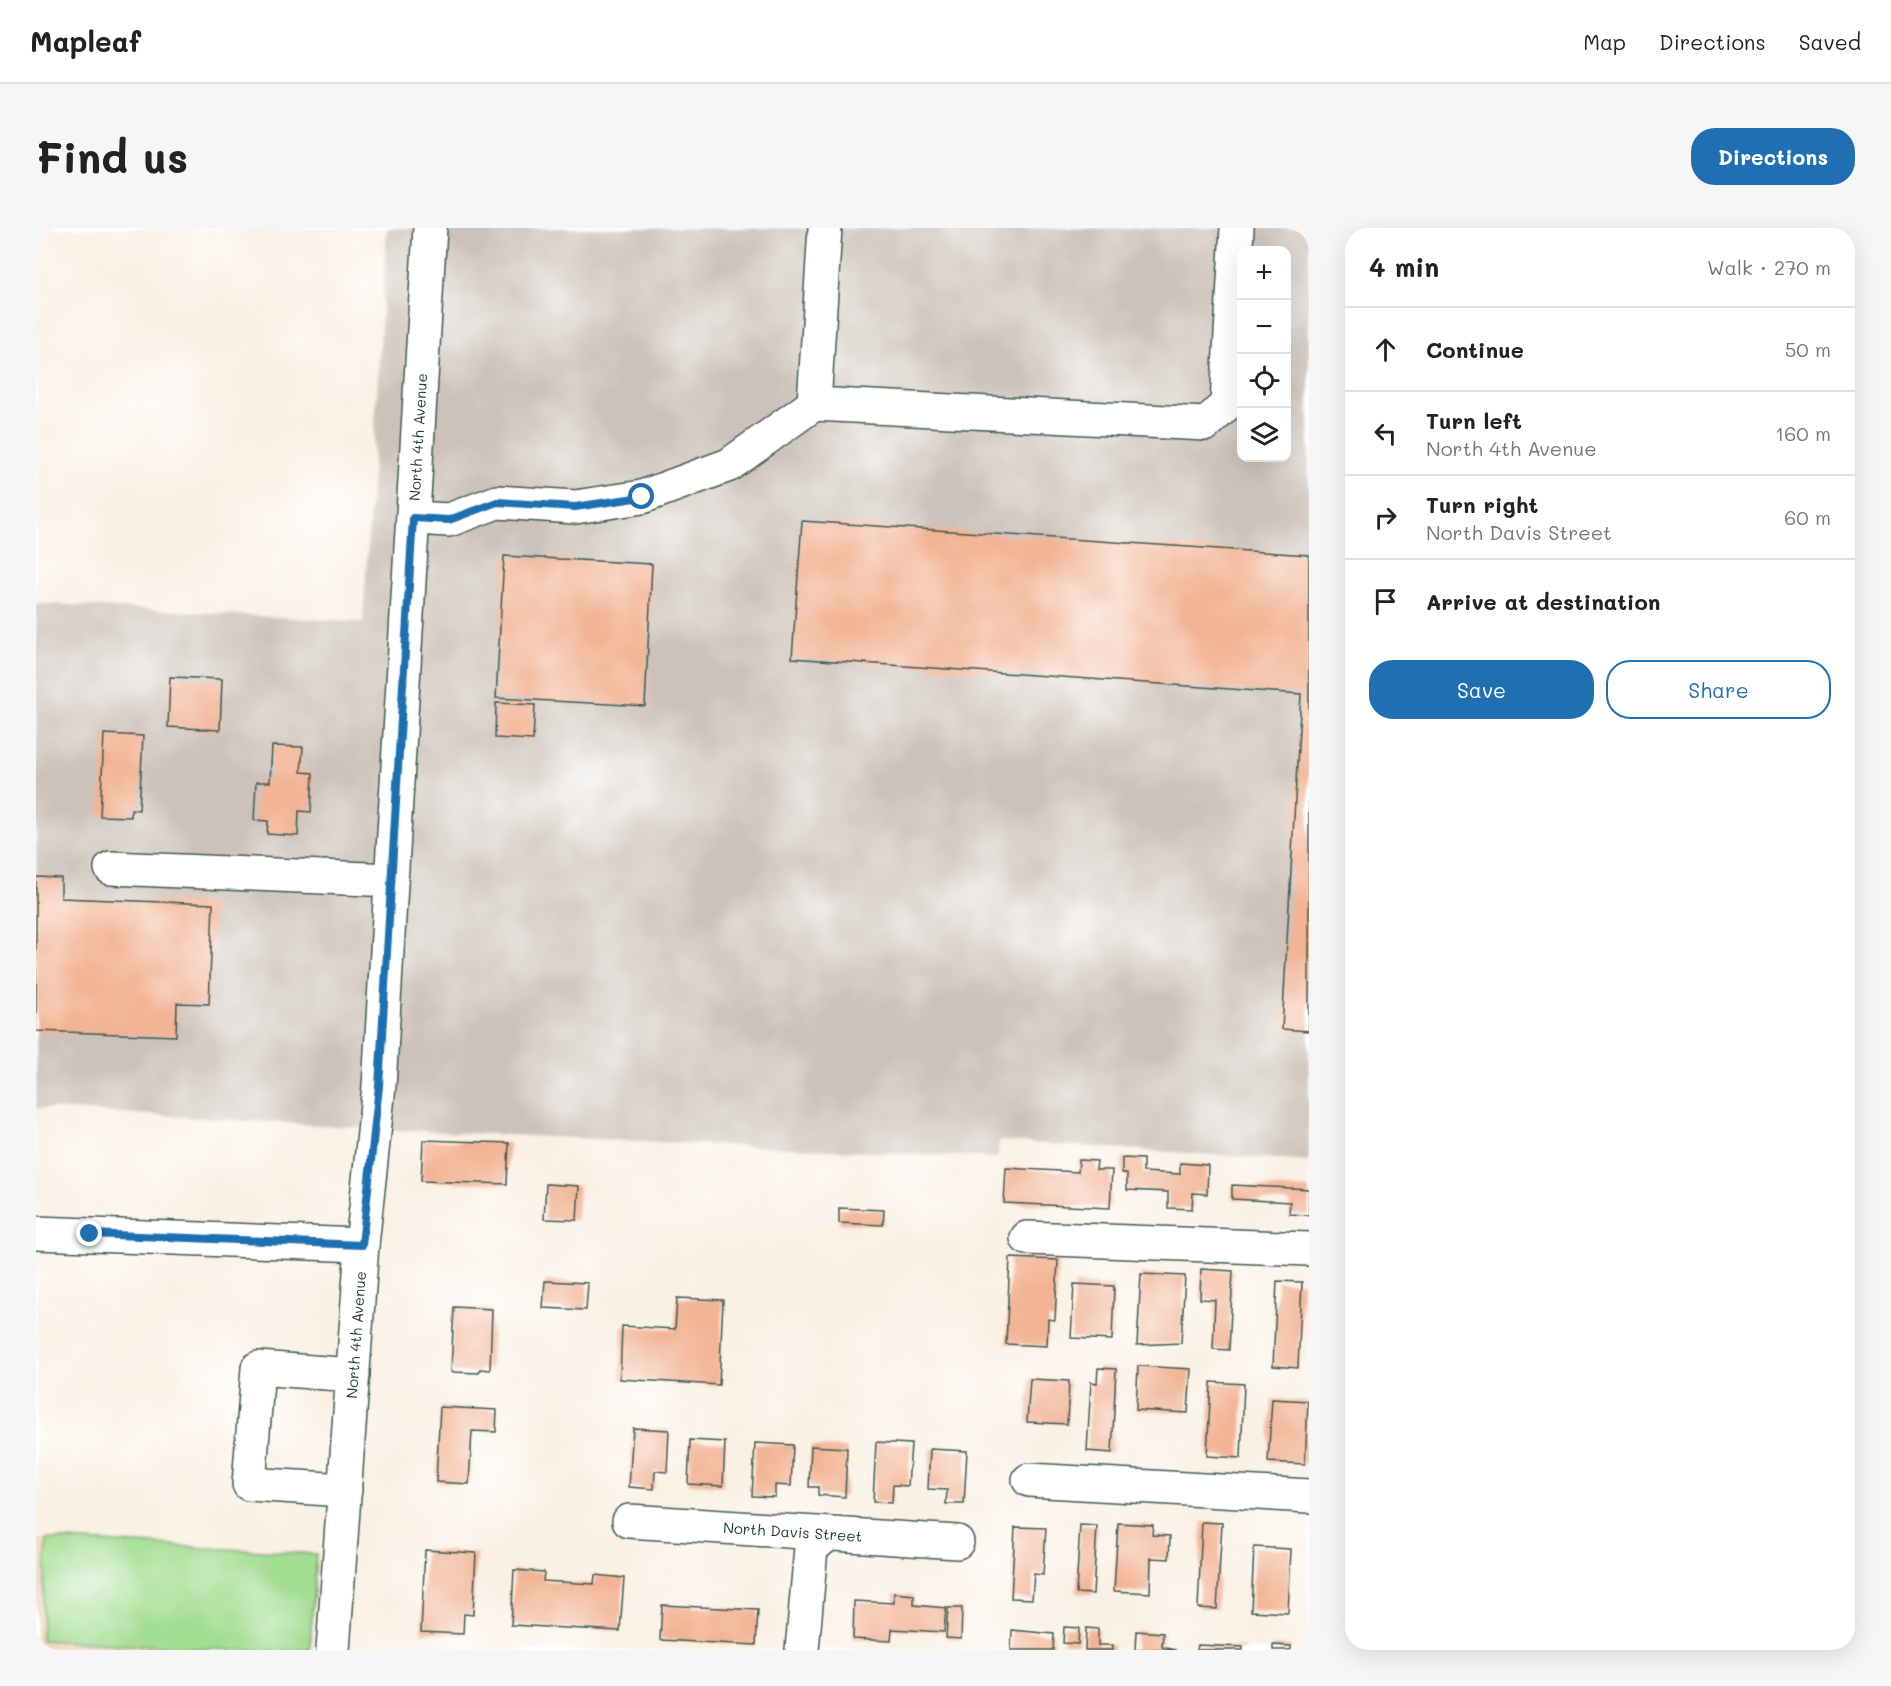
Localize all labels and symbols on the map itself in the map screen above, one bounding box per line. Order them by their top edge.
street label: North 4th Avenue [404,373,431,502]
route start [628,483,654,509]
route end [76,1220,102,1246]
street label: North 4th Avenue [341,1270,370,1399]
street label: North Davis Street [722,1517,863,1546]

